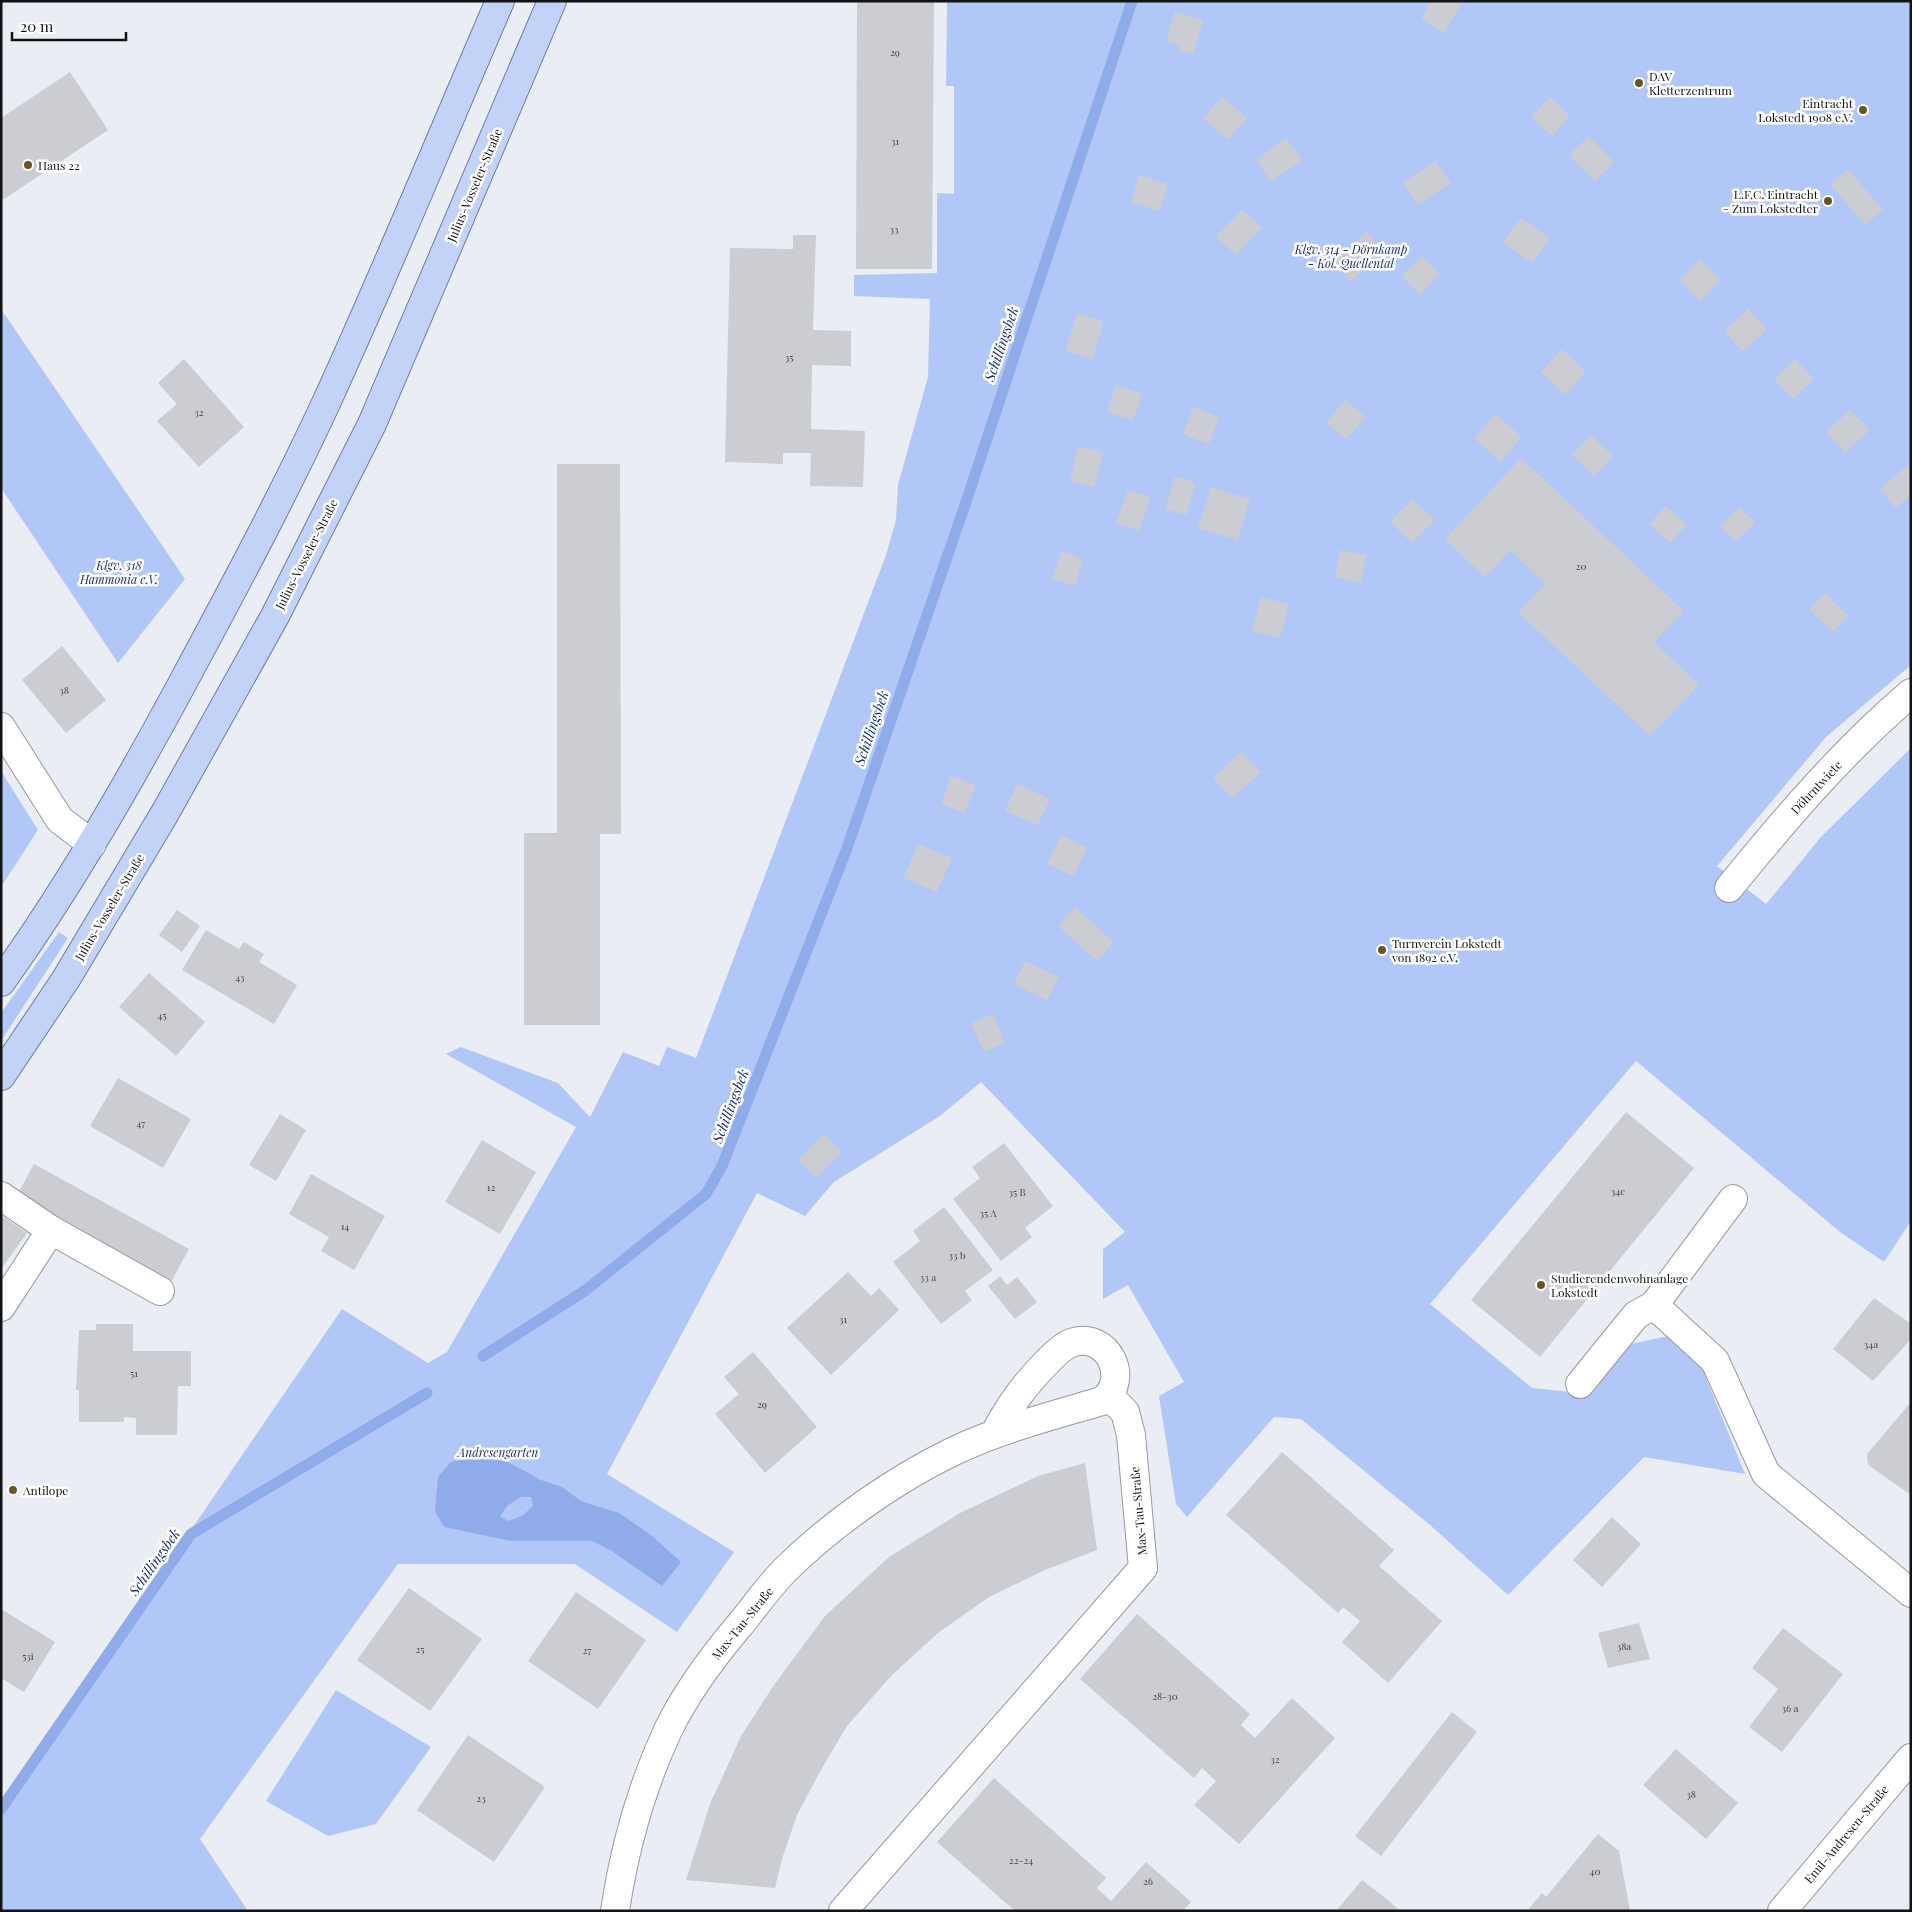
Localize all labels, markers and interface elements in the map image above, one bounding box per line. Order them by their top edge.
scale bar [12,10,126,42]
text: 20 m [20,16,54,36]
house number: 29 [890,45,900,59]
place label: DAV Kletterzentrum [1649,68,1732,98]
marker: DAV Kletterzentrum [1633,77,1645,89]
place label: Eintracht Lokstedt 1908 e.V. [1758,95,1854,125]
marker: Eintracht Lokstedt 1908 e.V. [1857,104,1869,116]
street label: Julius-Vosseler-Straße [442,126,505,245]
house number: 31 [891,134,899,148]
place label: Haus 22 [38,157,80,173]
marker: Haus 22 [22,159,34,171]
place label: L.F.C. Eintracht - Zum Lokstedter [1723,186,1819,216]
marker: L.F.C. Eintracht - Zum Lokstedter [1822,195,1834,207]
house number: 33 [889,222,899,236]
park label: Klgv. 314 - Dörnkamp - Kol. Quellental [1294,241,1408,271]
water label: Schillingsbek [979,304,1023,385]
house number: 35 [785,350,793,364]
house number: 32 [194,405,204,419]
street label: Julius-Vosseler-Straße [271,496,341,613]
park label: Klgv. 318 Hammonia e.V. [79,557,158,587]
house number: 20 [1576,559,1586,573]
house number: 38 [59,683,69,697]
water label: Schillingsbek [849,688,893,769]
street label: Döhrntwiete [1787,757,1845,817]
street label: Julius-Vosseler-Straße [70,851,147,964]
place label: Turnverein Lokstedt von 1892 e.V. [1391,935,1502,965]
marker: Turnverein Lokstedt von 1892 e.V. [1376,944,1388,956]
house number: 43 [235,970,245,984]
house number: 45 [157,1008,167,1022]
water label: Schillingsbek [707,1066,753,1147]
house number: 47 [137,1116,145,1130]
house number: 12 [487,1180,495,1194]
house number: 34c [1611,1184,1625,1198]
house number: 35 B [1008,1185,1026,1199]
house number: 35 A [980,1206,997,1220]
house number: 14 [341,1219,349,1233]
house number: 33 b [948,1248,966,1262]
house number: 33 a [920,1270,936,1284]
place label: Studierendenwohnanlage Lokstedt [1551,1270,1688,1300]
marker: Studierendenwohnanlage Lokstedt [1535,1279,1547,1291]
house number: 31 [839,1312,847,1326]
house number: 34a [1864,1337,1878,1351]
house number: 51 [130,1366,138,1380]
house number: 29 [757,1397,767,1411]
park label: Andresengarten [456,1444,538,1460]
street label: Max-Tau-Straße [1126,1466,1150,1556]
place label: Antilope [22,1482,68,1498]
marker: Antilope [7,1484,19,1496]
water label: Schillingsbek [123,1525,184,1600]
street label: Max-Tau-Straße [708,1583,776,1663]
house number: 38a [1617,1639,1631,1653]
house number: 25 [416,1642,424,1656]
house number: 27 [583,1643,591,1657]
house number: 53i [22,1649,34,1663]
house number: 28-30 [1152,1689,1178,1703]
house number: 36 a [1781,1701,1799,1715]
house number: 32 [1270,1752,1280,1766]
street label: Emil-Andresen-Straße [1800,1782,1892,1886]
house number: 38 [1686,1787,1696,1801]
house number: 23 [476,1791,486,1805]
house number: 22-24 [1009,1853,1033,1867]
house number: 40 [1590,1864,1600,1878]
house number: 26 [1143,1874,1153,1888]

